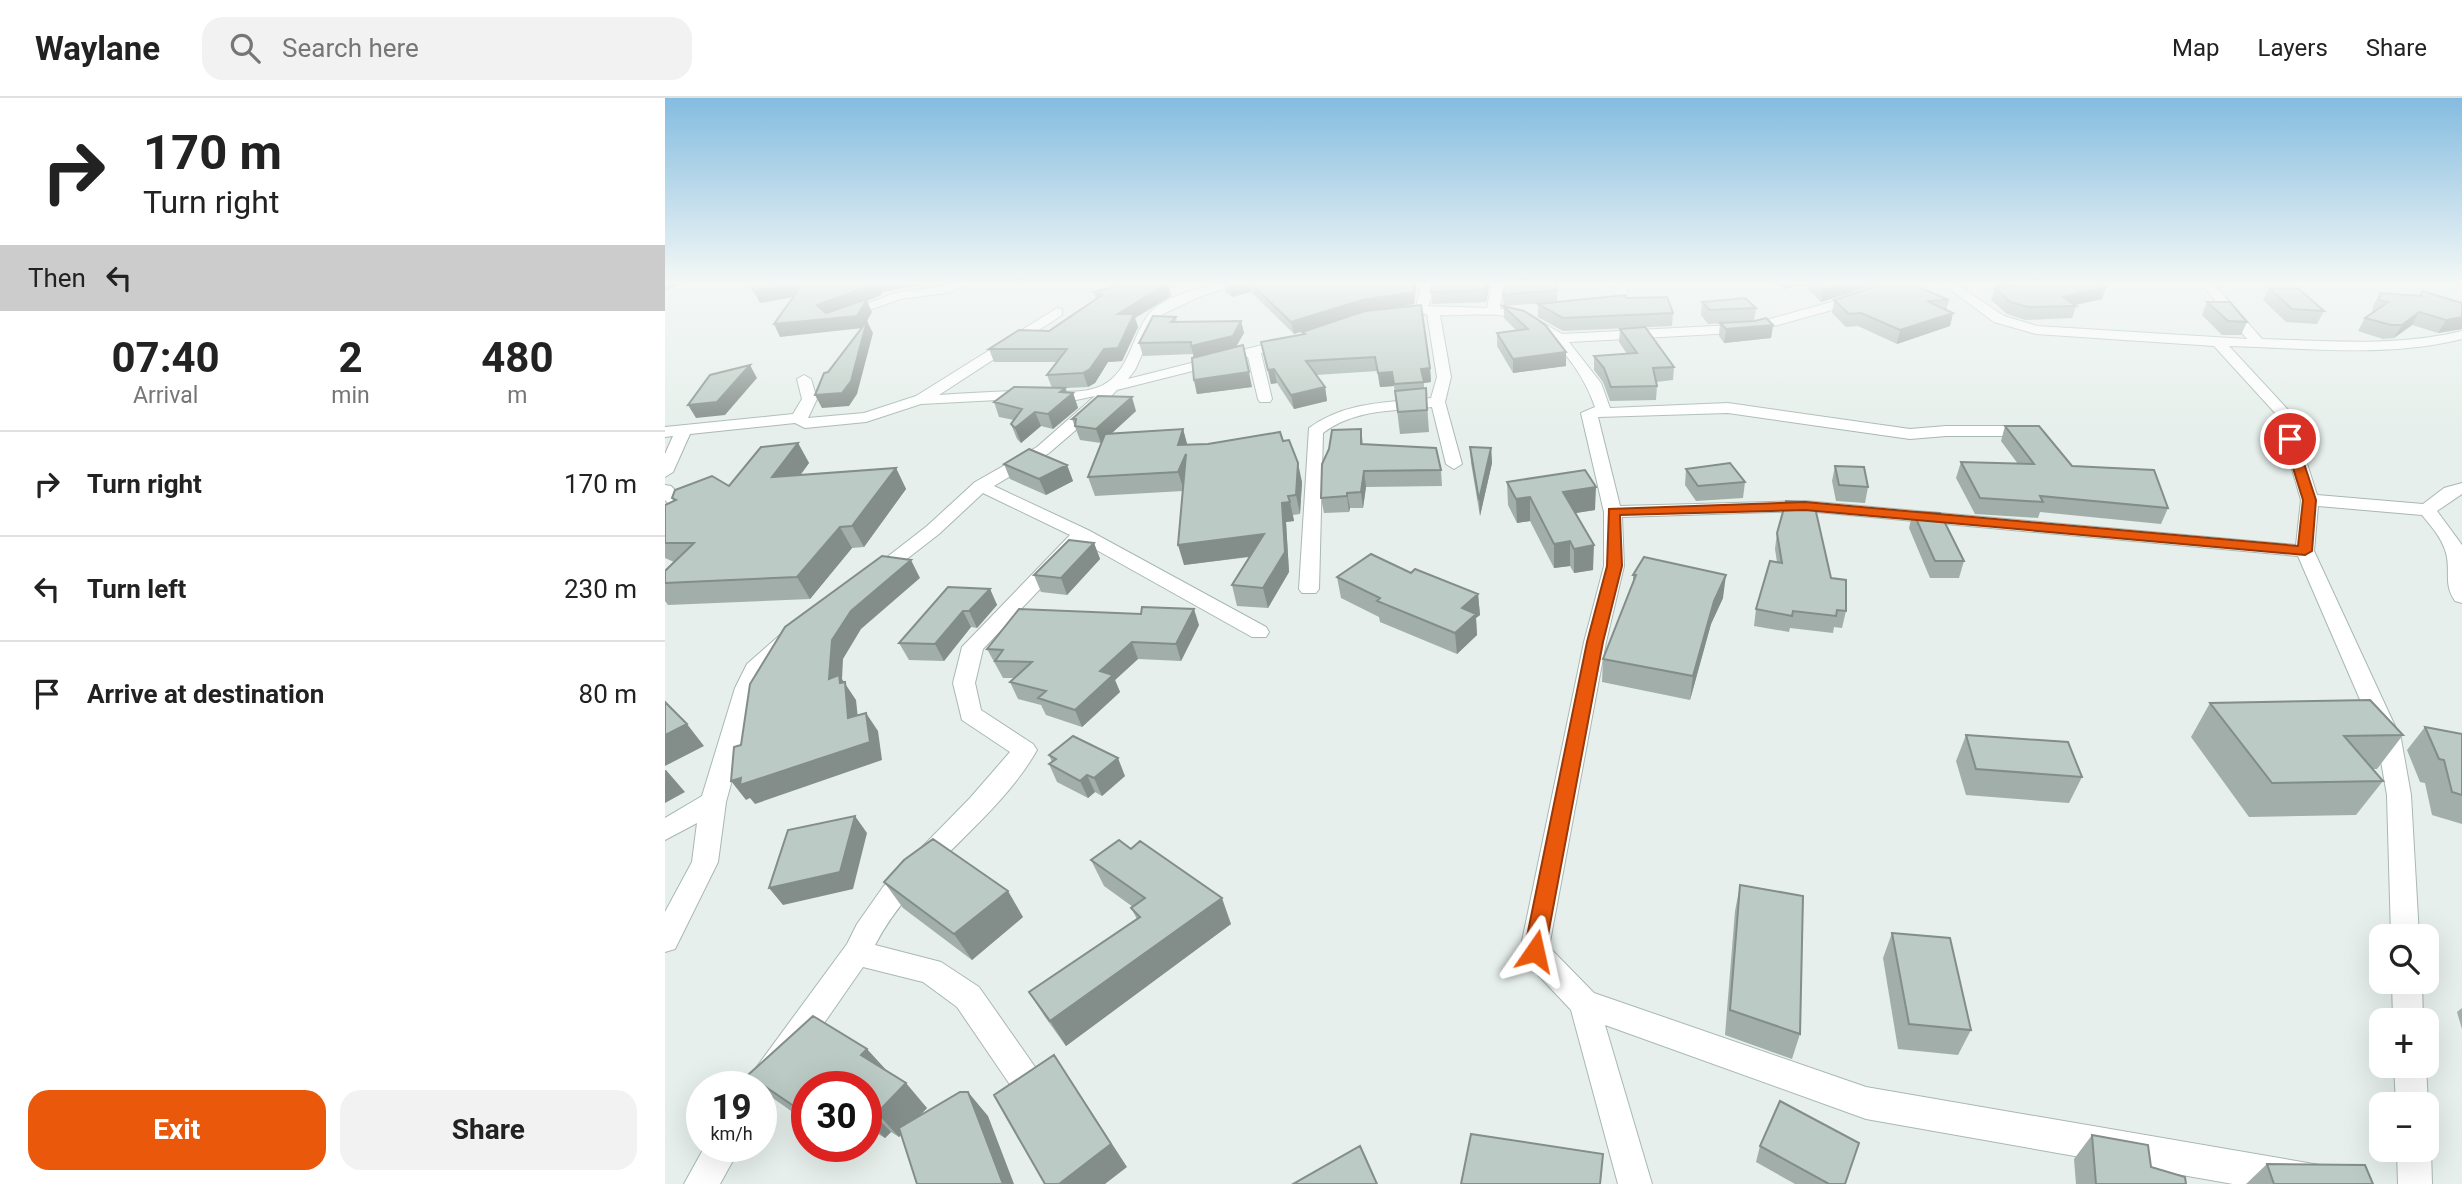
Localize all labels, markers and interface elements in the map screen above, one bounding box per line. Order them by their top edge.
search box [202,17,692,80]
text: Waylane [35,29,160,68]
icon: search [226,29,264,67]
text: Search here [282,33,419,63]
text: Map [2172,34,2220,62]
text: Layers [2258,34,2328,62]
text: Share [2366,34,2427,62]
text: 170 m [143,124,282,181]
icon: right [28,126,119,217]
text: Turn right [143,183,279,221]
icon: left [100,259,138,297]
text: Then [28,263,86,293]
text: 07:40 [112,333,220,382]
text: 2 [338,333,363,382]
text: 480 [481,333,554,382]
text: Arrival [133,382,198,409]
text: min [331,382,370,409]
text: m [507,382,527,409]
pin [2260,409,2320,469]
icon: arrive [2271,420,2309,458]
icon: right [28,465,66,503]
text: Turn right [87,469,202,499]
text: 170 m [564,469,637,499]
icon: left [28,570,66,608]
text: Turn left [87,574,186,604]
text: 230 m [564,574,637,604]
icon: arrive [28,675,66,713]
text: Arrive at destination [87,679,324,709]
text: 80 m [579,679,637,709]
position arrow [1498,914,1572,988]
map controls [2369,924,2439,1162]
button: search [2369,924,2439,994]
button: + [2369,1008,2439,1078]
speed limit sign: 30 [791,1071,882,1162]
text: 19 [711,1087,752,1128]
button: Exit [28,1090,326,1170]
button: Share [340,1090,637,1170]
button: − [2369,1092,2439,1162]
text: km/h [710,1123,753,1144]

